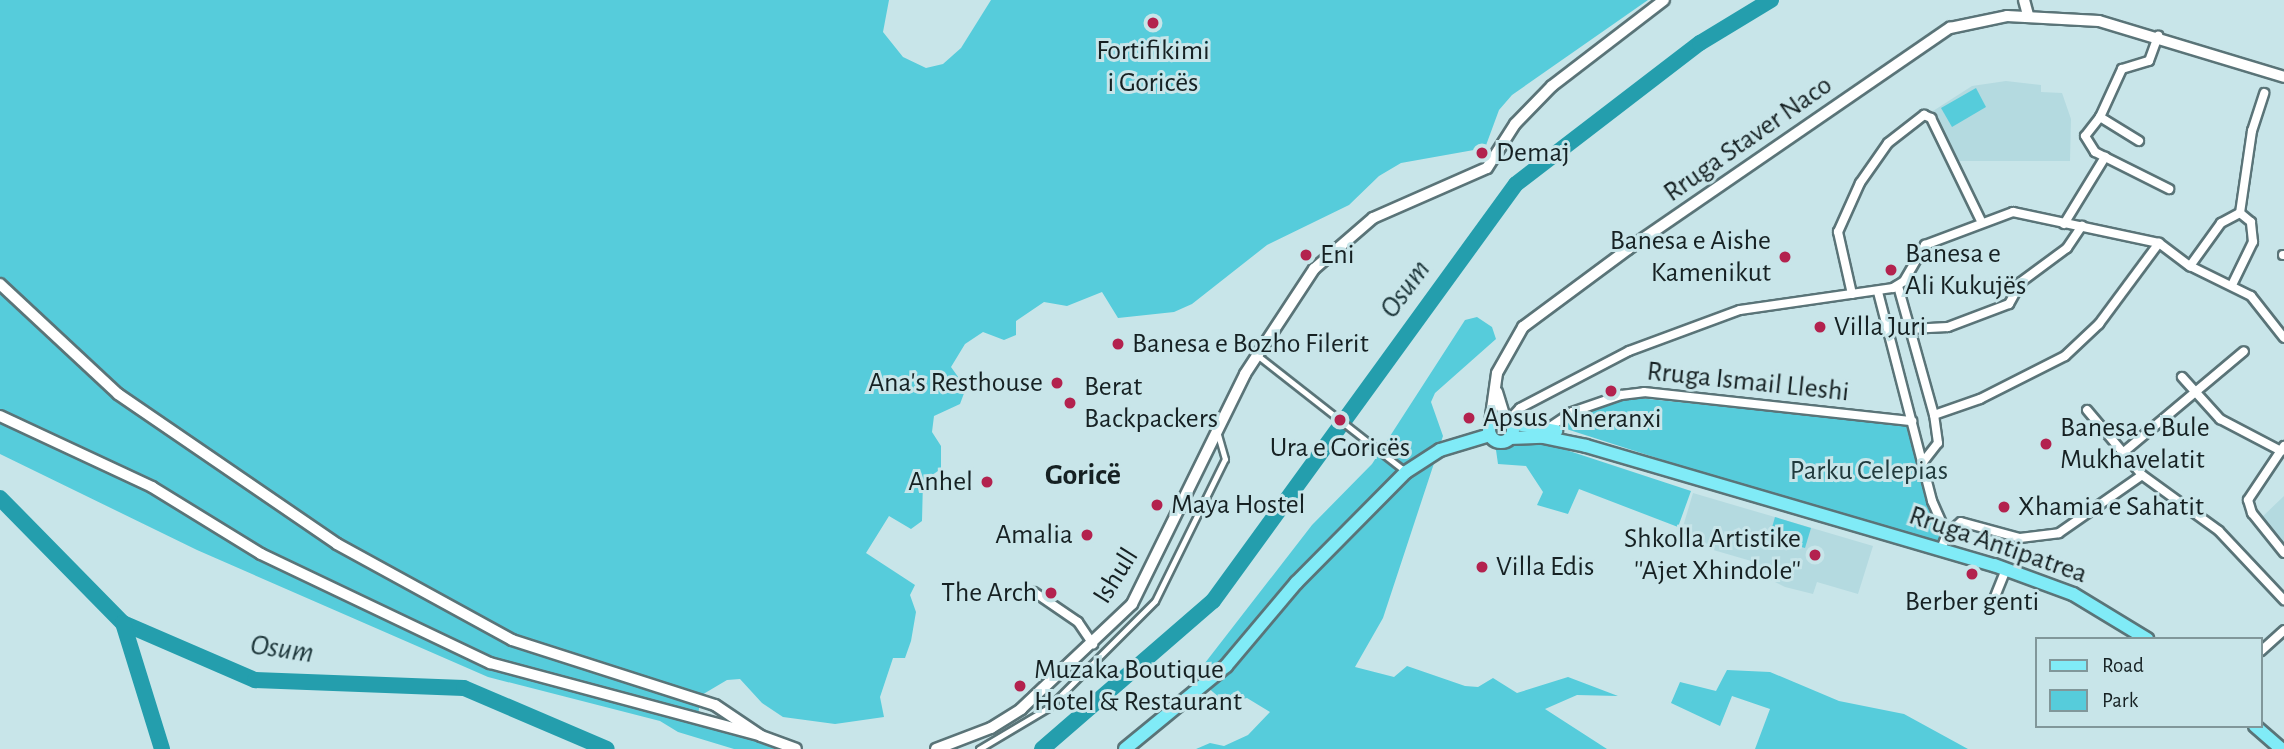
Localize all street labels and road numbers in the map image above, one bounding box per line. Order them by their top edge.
street label: Rruga Staver Naco [1657,68,1839,210]
street label: Rruga Ismail Lleshi [1645,355,1851,409]
street label: Rruga Antipatrea [1904,499,2092,591]
street label: Ishull [1086,542,1146,610]

